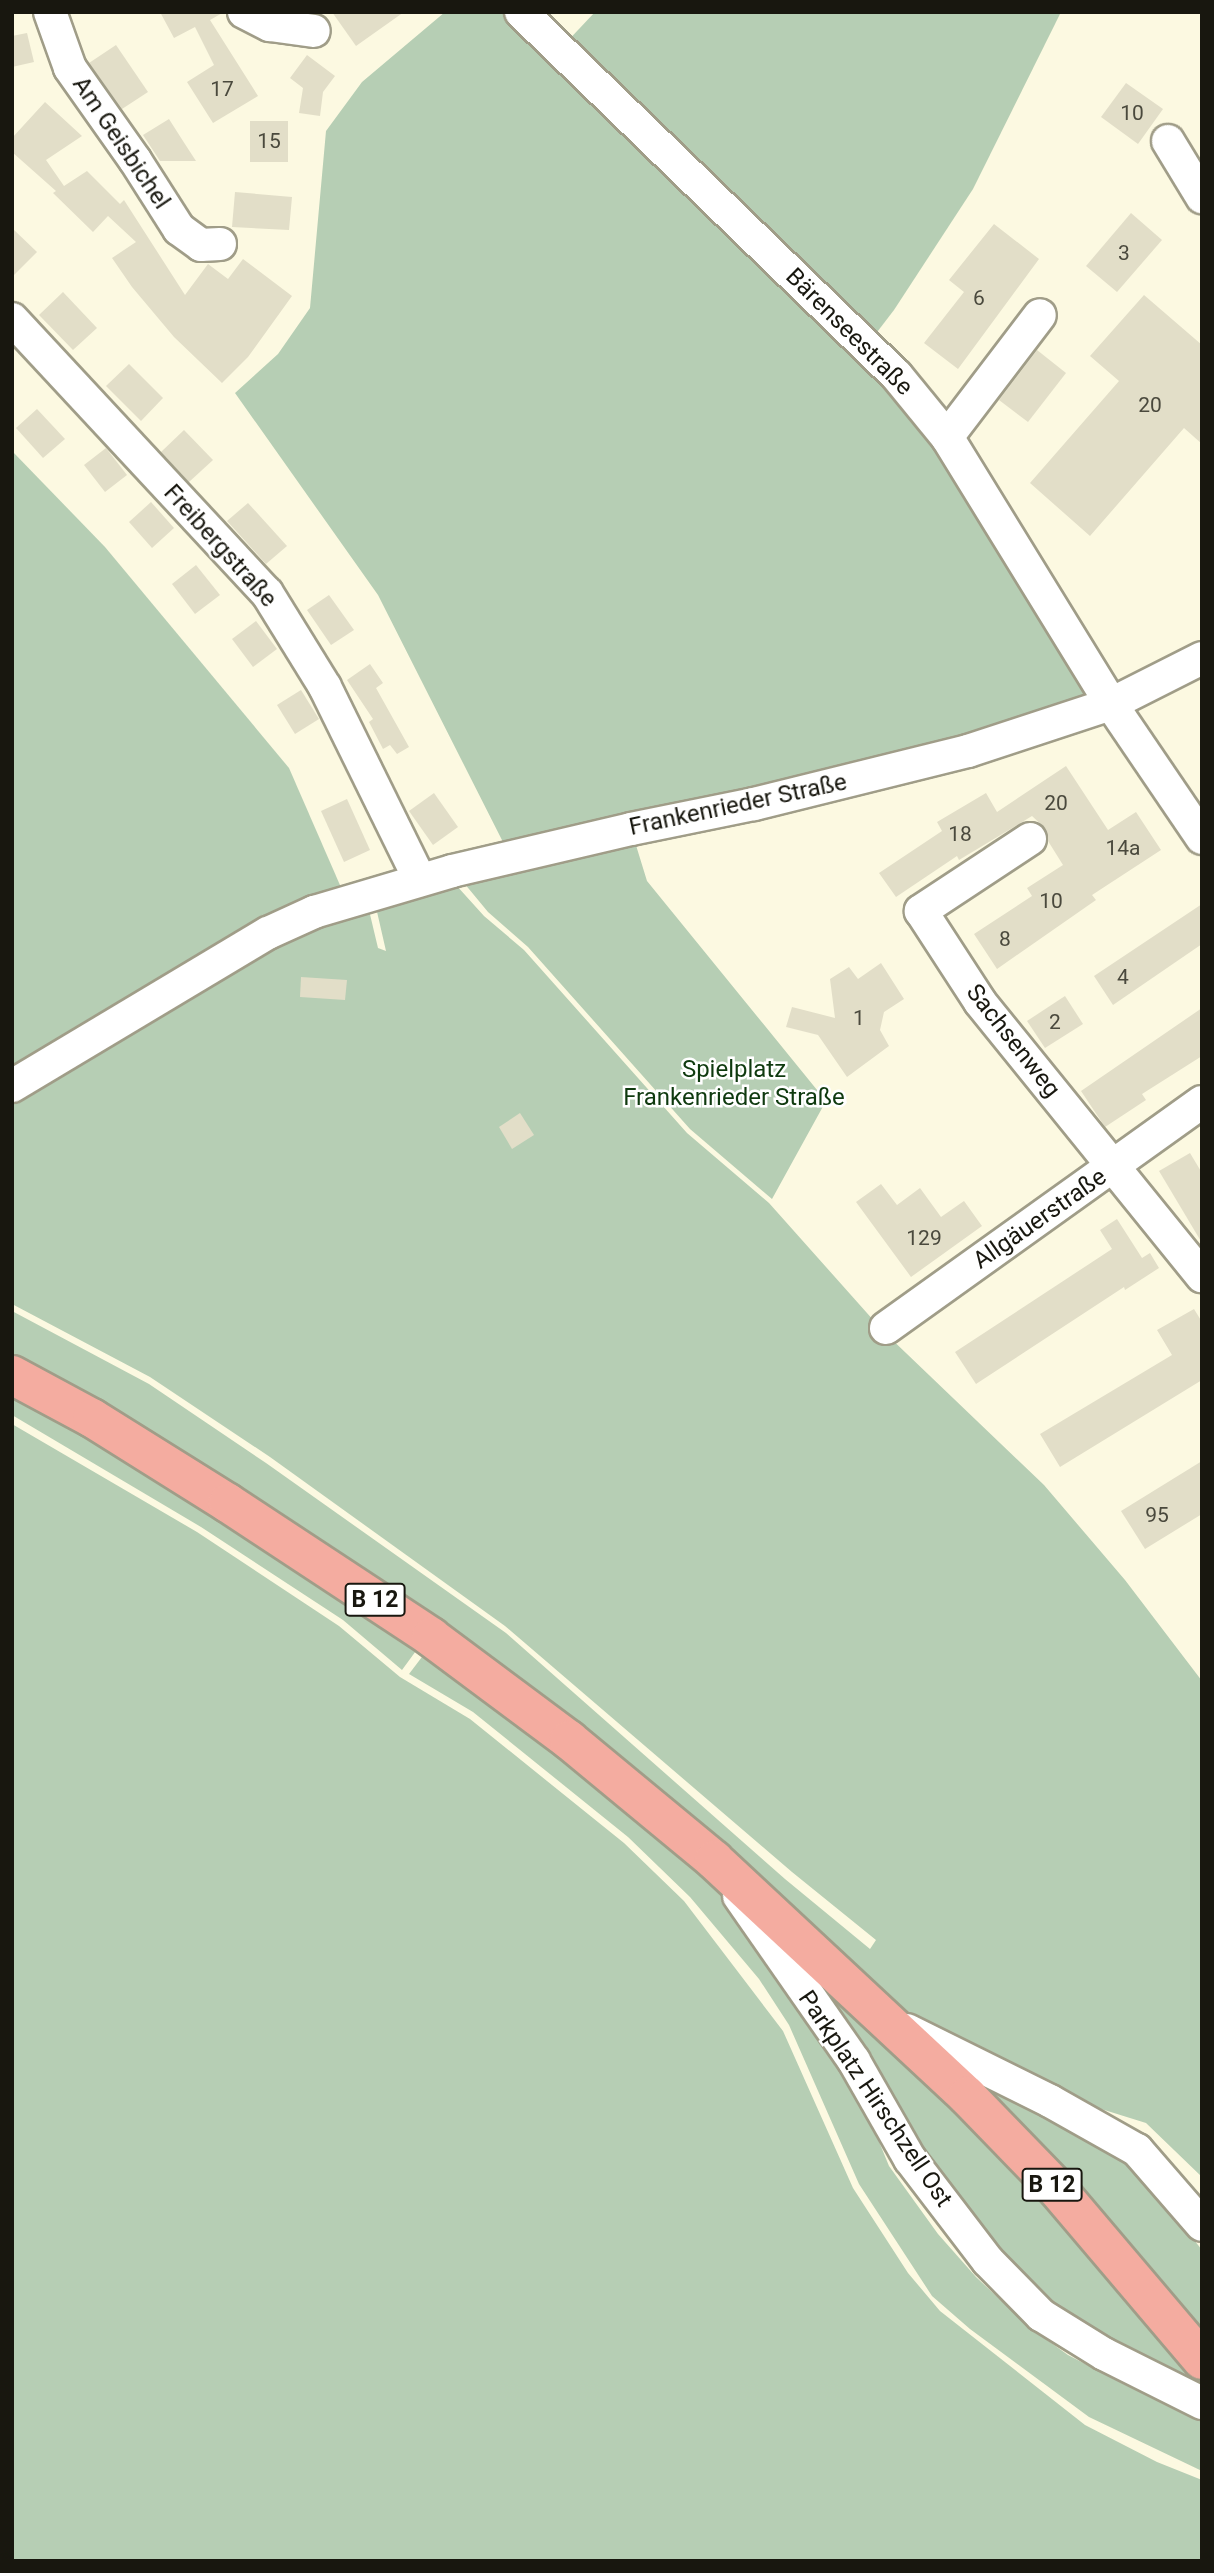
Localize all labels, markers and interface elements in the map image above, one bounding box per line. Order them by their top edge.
street label: Am Geisbichel [66,71,176,215]
house number: 17 [210,76,234,102]
house number: 10 [1120,100,1144,126]
house number: 15 [257,128,281,154]
house number: 3 [1118,240,1130,266]
street label: Bärenseestraße [780,263,918,401]
house number: 6 [973,285,985,311]
house number: 20 [1138,392,1162,418]
street label: Freibergstraße [157,479,283,613]
street label: Frankenrieder Straße [627,768,849,842]
house number: 20 [1044,790,1068,816]
house number: 18 [948,821,972,847]
house number: 14a [1105,835,1141,861]
house number: 10 [1039,888,1063,914]
house number: 8 [999,926,1011,952]
house number: 4 [1117,964,1129,990]
street label: Sachsenweg [960,979,1066,1103]
house number: 1 [853,1005,865,1031]
house number: 2 [1049,1009,1061,1035]
park label: Spielplatz Frankenrieder Straße [623,1056,845,1112]
street label: Allgäuerstraße [968,1162,1112,1276]
house number: 129 [906,1225,942,1251]
house number: 95 [1145,1502,1169,1528]
road number: B 12 [344,1581,406,1620]
street label: Parkplatz Hirschzell Ost [792,1985,958,2213]
road number: B 12 [1020,2166,1084,2204]

